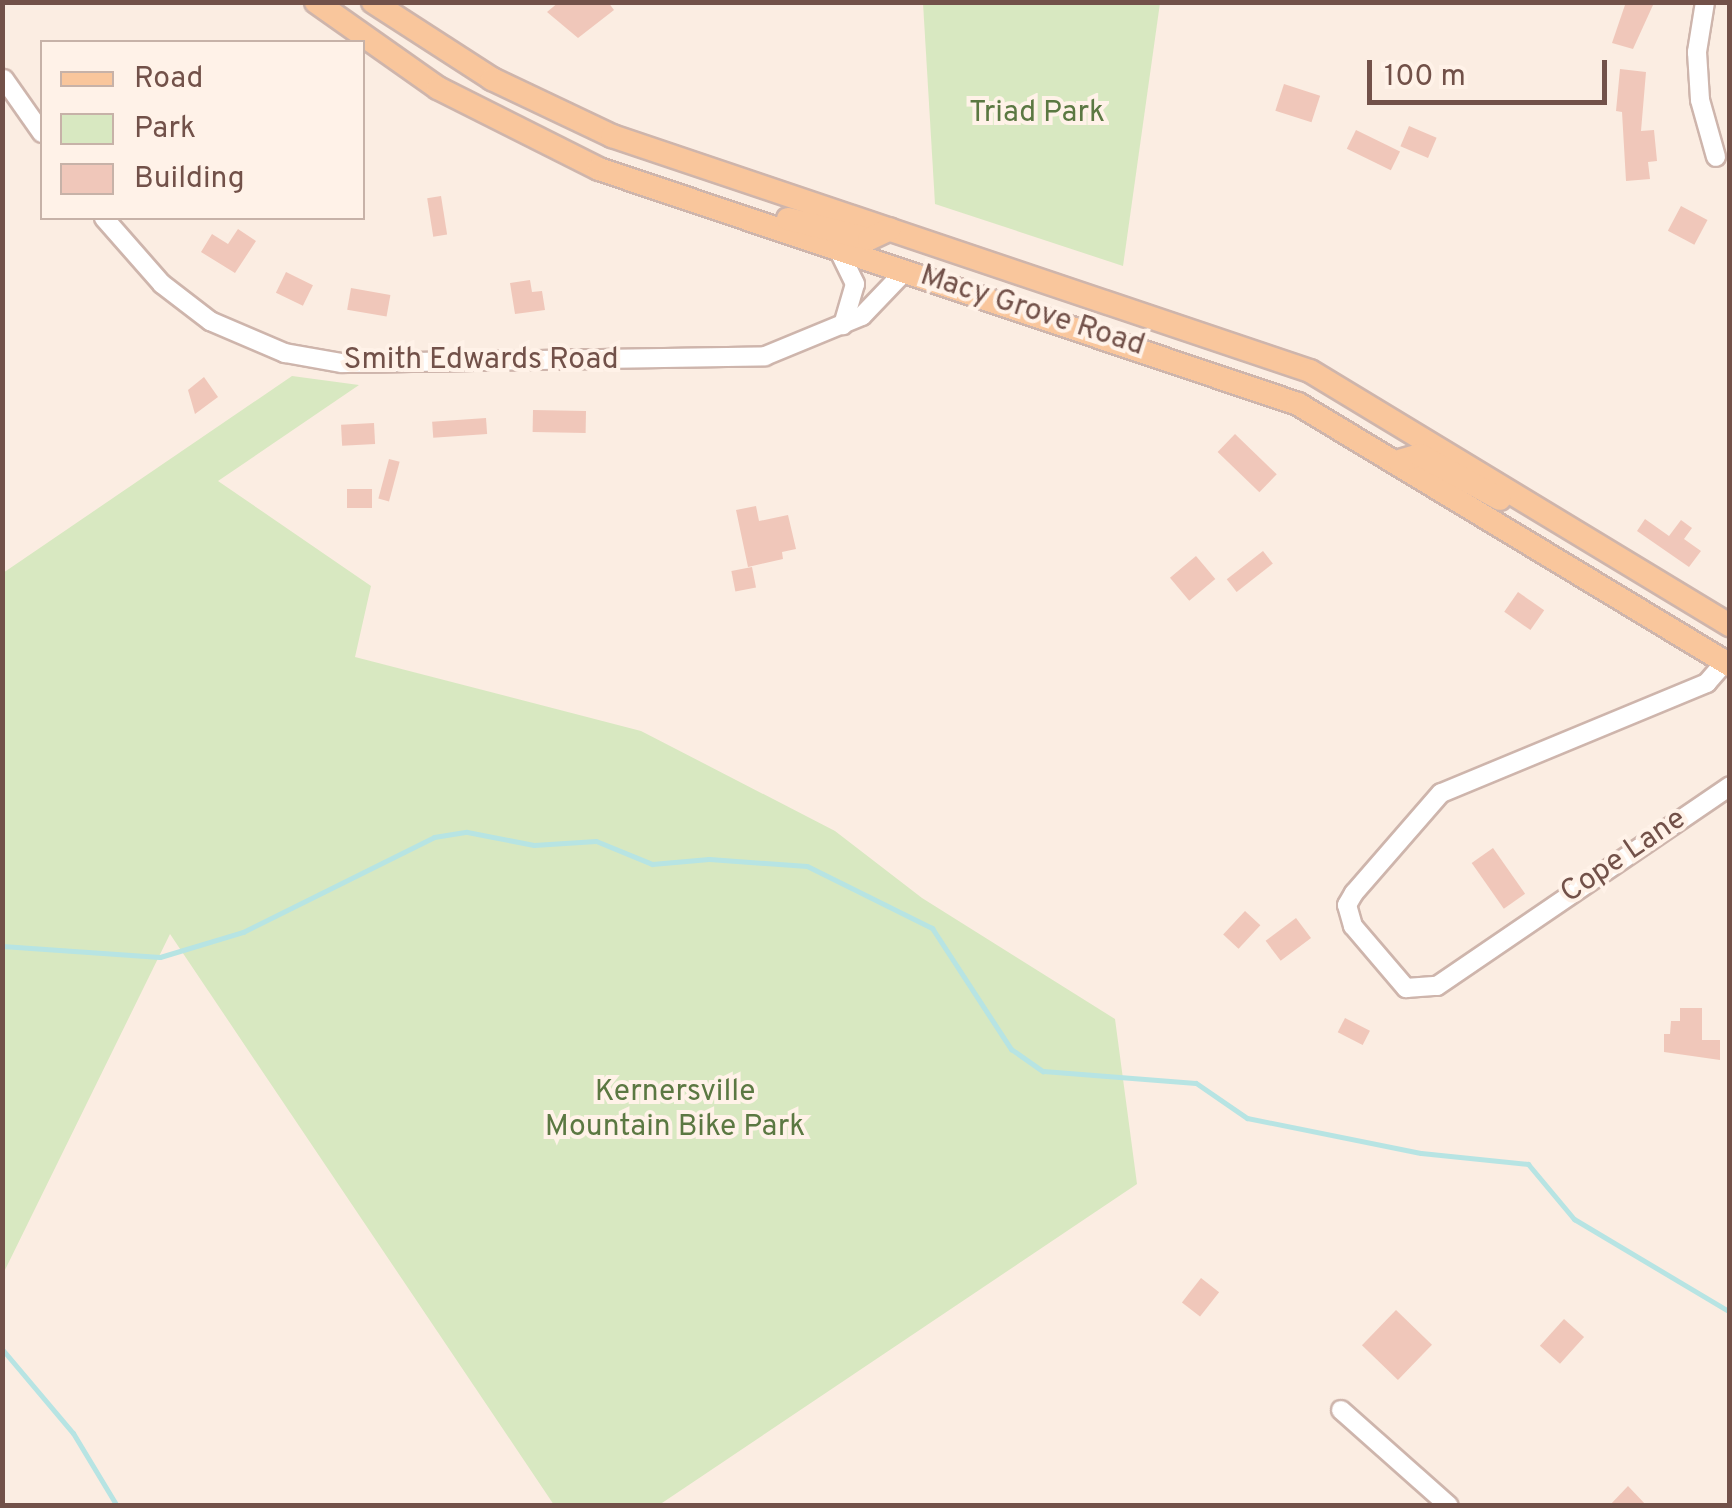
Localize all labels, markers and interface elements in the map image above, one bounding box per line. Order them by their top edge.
legend [40,40,365,220]
scale bar [1372,40,1612,102]
text: 100 m [1384,59,1466,96]
text: Road [134,61,203,98]
park label: Triad Park [969,96,1105,132]
text: Park [134,111,196,148]
text: Building [134,161,245,198]
street label: Macy Grove Road [915,259,1149,365]
street label: Smith Edwards Road [343,343,619,379]
street label: Cope Lane [1555,802,1693,912]
park label: Kernersville Mountain Bike Park [545,1075,805,1146]

